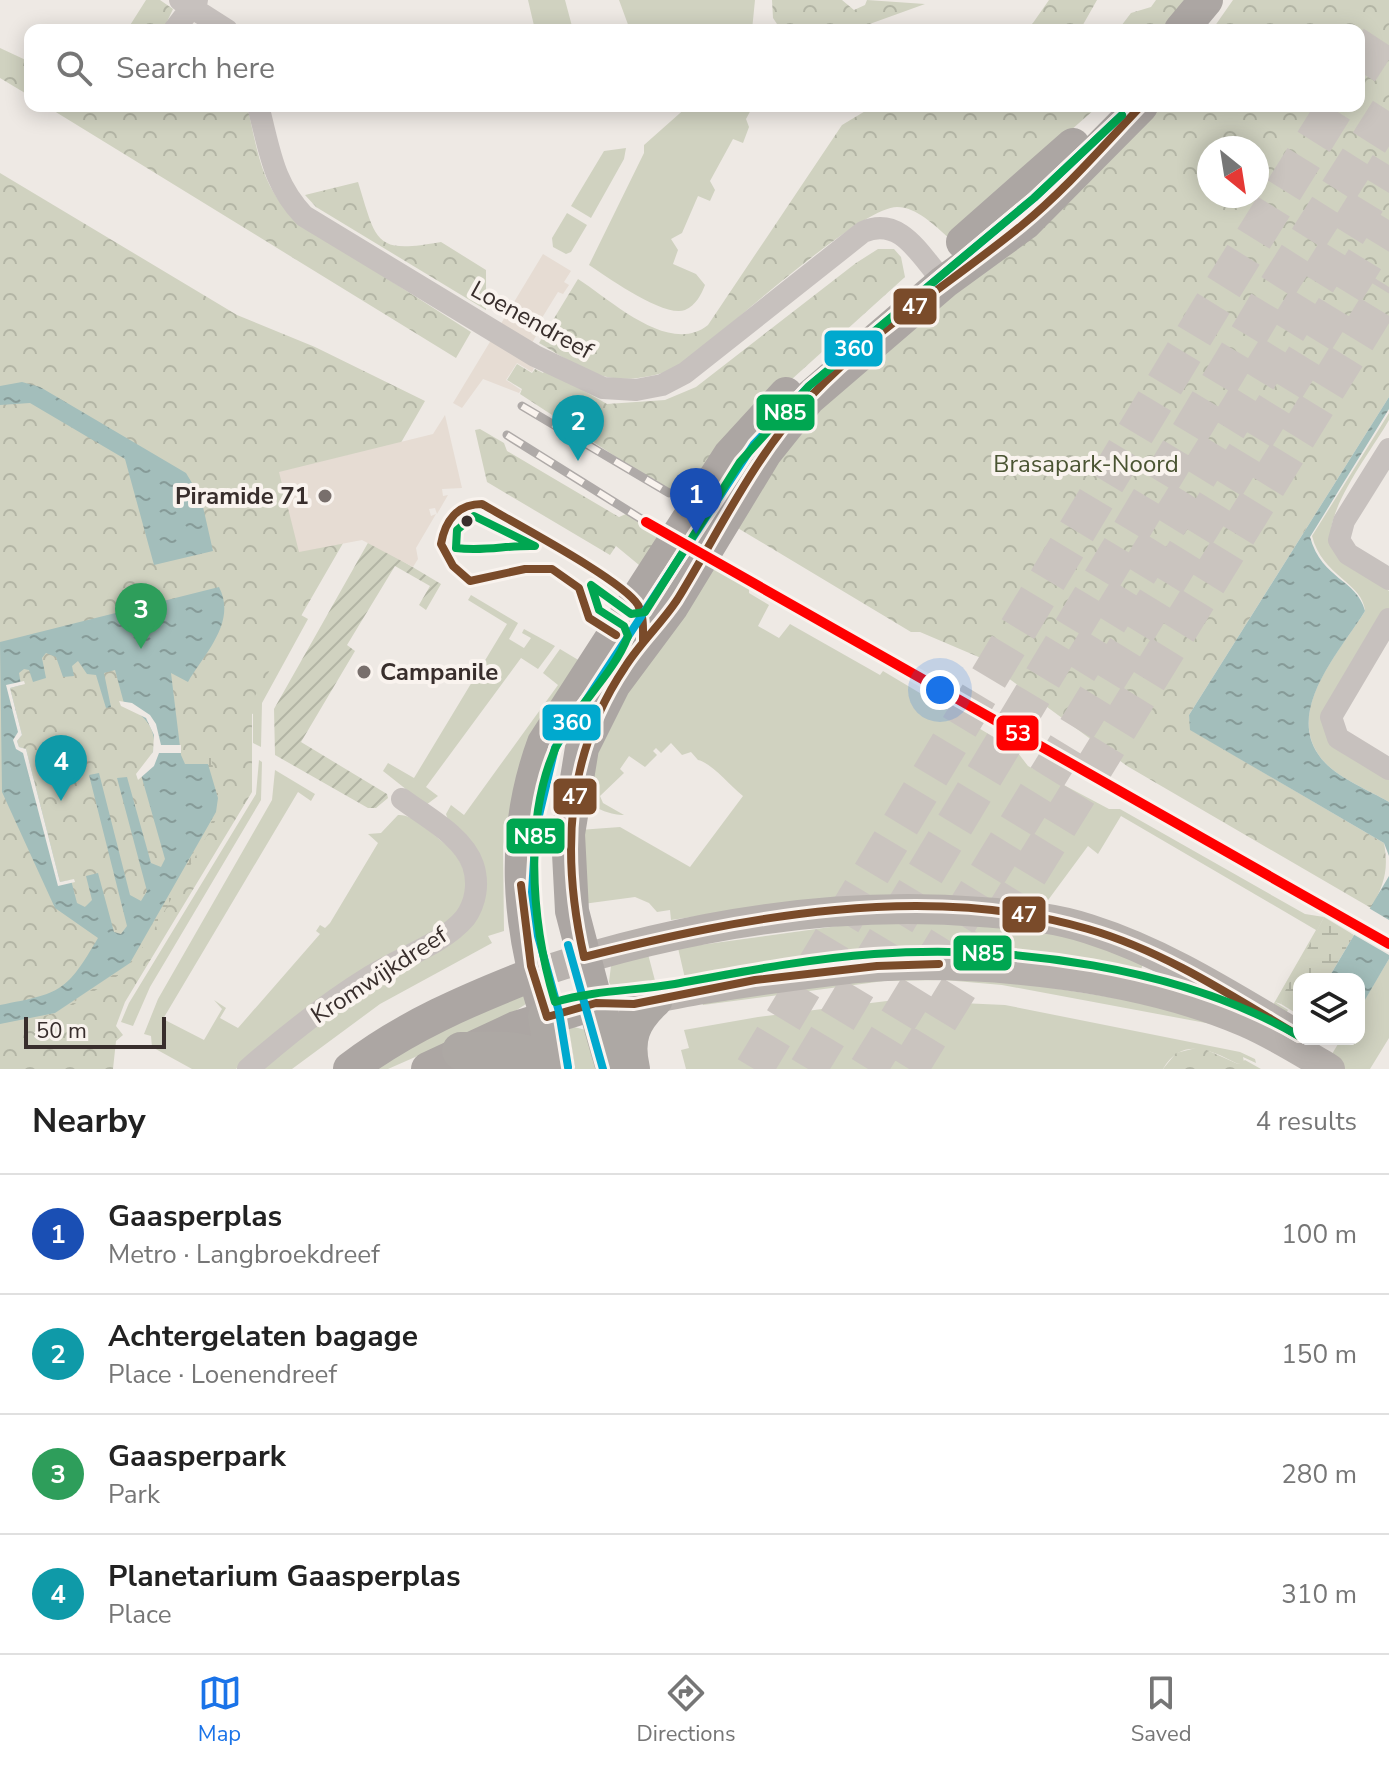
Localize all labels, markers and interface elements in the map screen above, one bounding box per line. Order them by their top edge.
search box [24,24,1365,112]
icon: search [52,46,96,90]
text: Search here [116,48,275,89]
north arrow [1197,136,1269,208]
street label: Loenendreef [465,273,600,367]
line badge: 47 [892,287,938,326]
text: 47 [902,292,928,322]
line badge: 360 [823,329,884,368]
text: 360 [834,334,874,364]
line badge: N85 [755,393,816,432]
pin: 2 [552,395,604,461]
text: N85 [764,398,806,428]
park label: Brasapark-Noord [993,448,1179,480]
pin: 1 [670,468,722,534]
place label: Piramide 71 [175,480,309,512]
marker: Piramide 71 [316,487,334,505]
unlabelled marker [459,513,475,529]
pin: 3 [115,583,167,649]
place label: Campanile [380,656,498,688]
marker: Campanile [355,663,373,681]
your location [920,670,960,710]
line badge: 360 [541,703,602,742]
text: 360 [552,708,592,738]
line badge: 53 [995,714,1040,752]
text: 53 [1005,719,1031,749]
pin: 4 [35,735,87,801]
line badge: 47 [552,777,598,816]
text: 47 [562,782,588,812]
line badge: N85 [505,817,566,855]
text: N85 [514,822,556,852]
line badge: 47 [1001,895,1047,934]
text: 47 [1011,900,1037,930]
street label: Kromwijkdreef [305,918,454,1031]
line badge: N85 [952,934,1013,972]
text: N85 [962,939,1004,969]
map controls [1293,973,1365,1045]
button: layers [1293,973,1365,1045]
scale bar [24,1013,166,1049]
text: 50 m [36,1016,87,1046]
text: Nearby [32,1098,146,1144]
text: 4 results [1256,1104,1357,1139]
text: Gaasperplas [108,1196,282,1237]
text: 1 [50,1217,66,1252]
text: 100 m [1281,1217,1357,1252]
text: Metro · Langbroekdreef [108,1237,380,1272]
text: Achtergelaten bagage [108,1316,418,1357]
text: 2 [50,1337,66,1372]
text: 150 m [1281,1337,1357,1372]
text: Place · Loenendreef [108,1357,337,1392]
text: Gaasperpark [108,1436,286,1477]
text: 3 [50,1457,66,1492]
text: 280 m [1281,1457,1357,1492]
text: Park [108,1477,160,1512]
text: Planetarium Gaasperplas [108,1556,461,1597]
text: 4 [50,1577,66,1612]
text: 310 m [1281,1577,1357,1612]
text: Place [108,1597,172,1632]
tab: Map [198,1671,242,1749]
tab: Directions [637,1671,736,1749]
tab: Saved [1131,1671,1191,1749]

